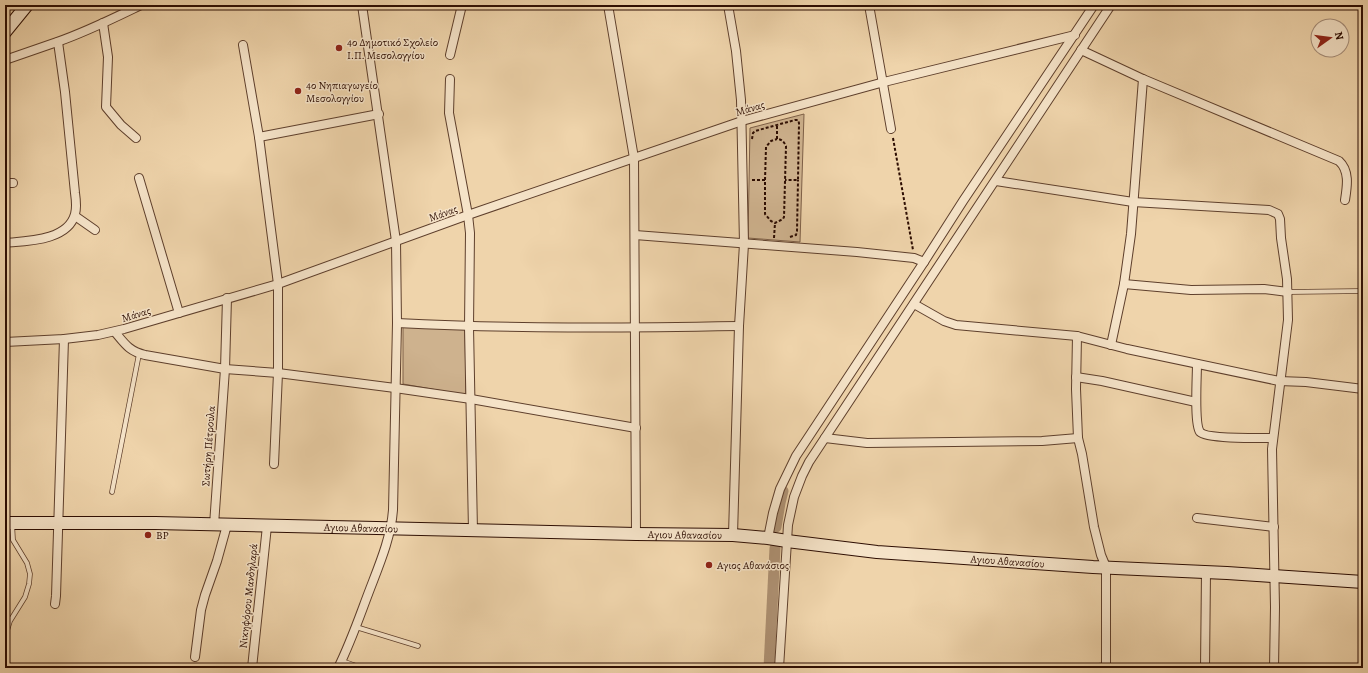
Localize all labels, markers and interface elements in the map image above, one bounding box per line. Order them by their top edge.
north arrow [1310,18,1350,58]
text: N [1331,30,1347,41]
place label: 4ο Δημοτικό Σχολείο Ι.Π. Μεσολογγίου [347,35,438,63]
marker: 4ο Δημοτικό Σχολείο Ι.Π. Μεσολογγίου [334,43,344,53]
place label: 4ο Νηπιαγωγείο Μεσολογγίου [306,78,378,106]
marker: 4ο Νηπιαγωγείο Μεσολογγίου [293,86,303,96]
street label: Μάνας [734,97,766,120]
street label: Μάνας [427,201,460,226]
street label: Μάνας [120,303,153,326]
street label: Σωτήρη Πέτρουλα [198,405,219,487]
street label: Αγιου Αθανασίου [323,520,398,537]
street label: Αγιου Αθανασίου [647,527,722,543]
place label: BP [156,528,169,543]
marker: BP [143,530,153,540]
street label: Νικηφόρου Μανδηλαρά [236,543,261,649]
street label: Αγιου Αθανασίου [969,551,1045,572]
place label: Αγιος Αθανάσιος [716,558,789,573]
marker: Αγιος Αθανάσιος [704,560,714,570]

